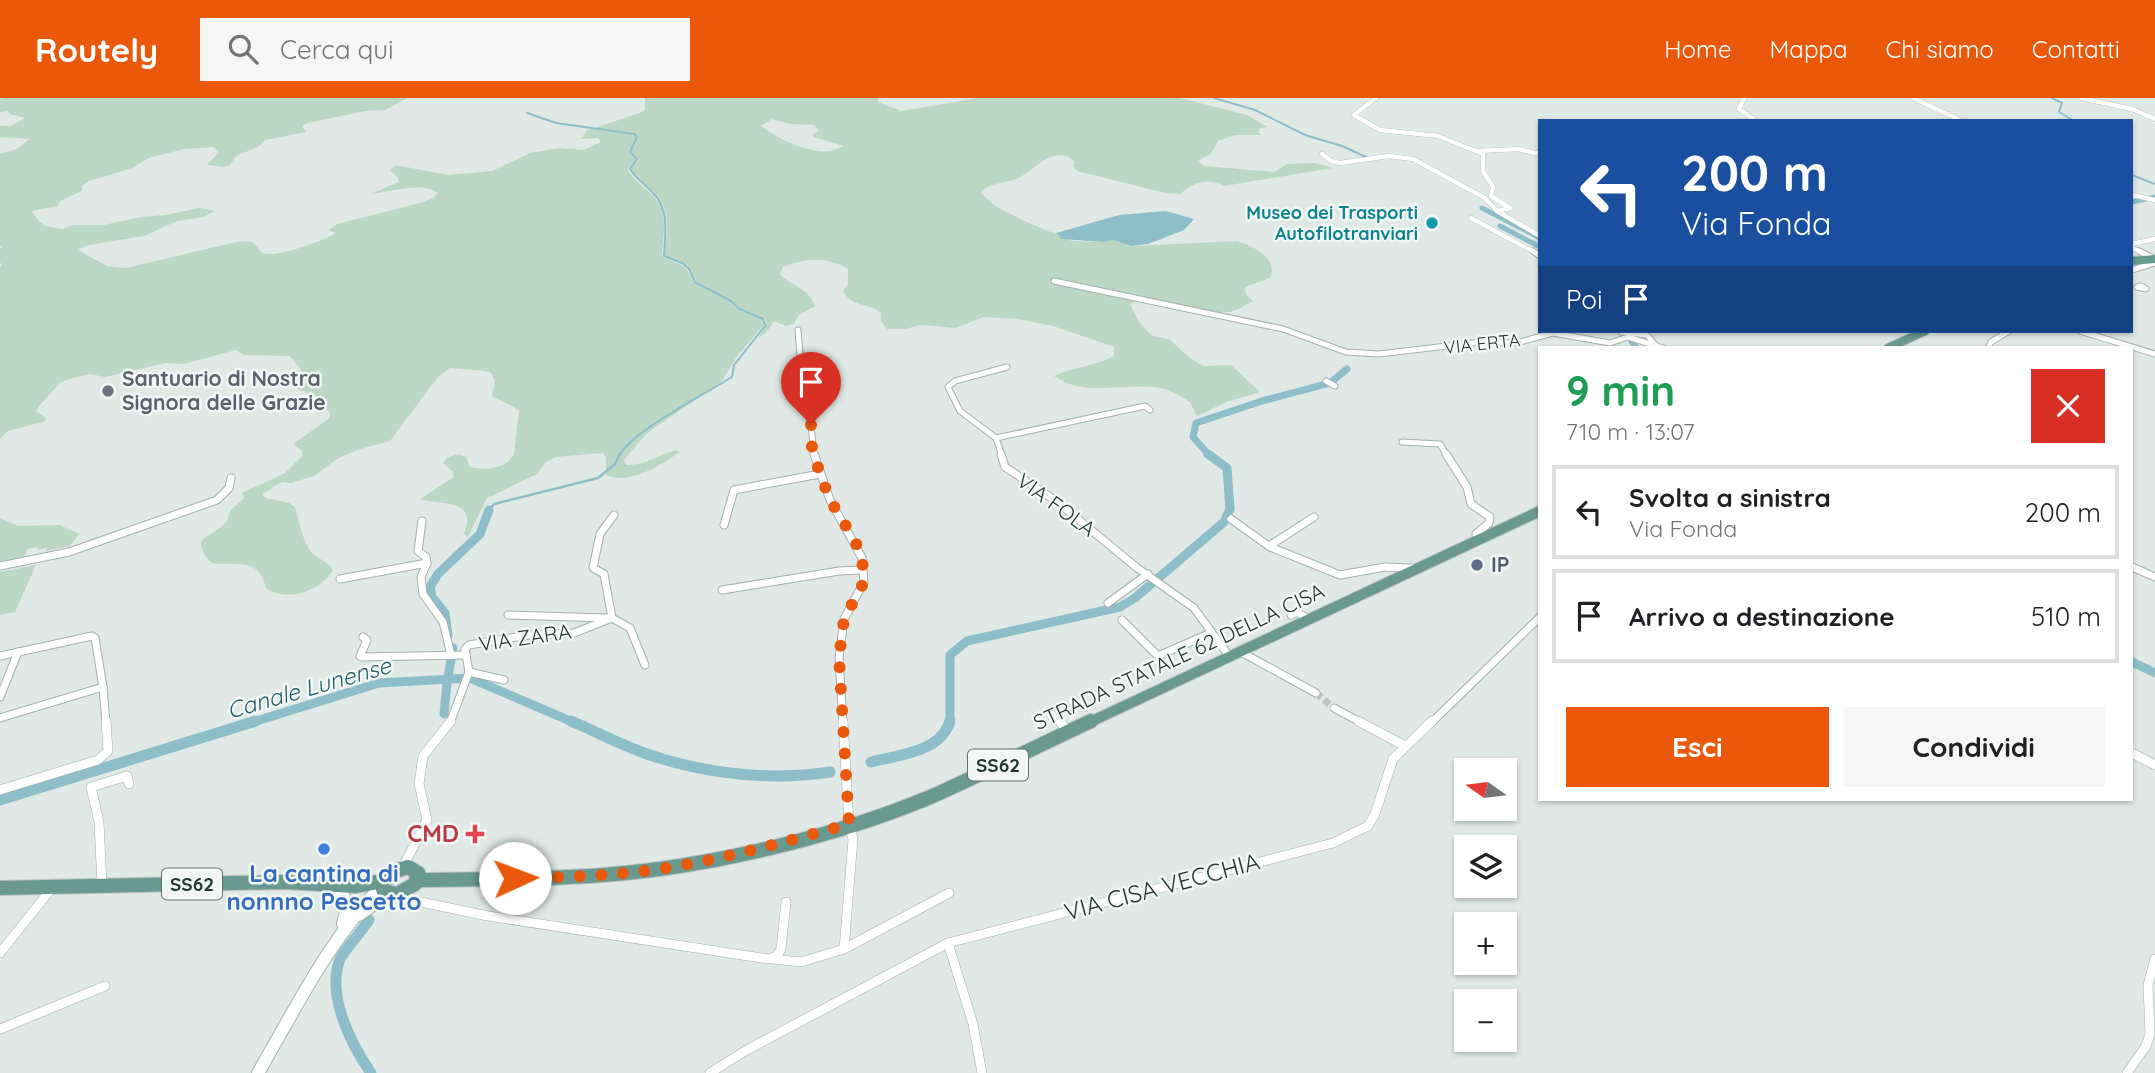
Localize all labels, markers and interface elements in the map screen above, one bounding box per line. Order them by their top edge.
search box [200,18,690,81]
text: Routely [35,29,158,70]
icon: search [224,30,262,68]
text: Cerca qui [280,33,394,66]
text: Home [1664,34,1732,64]
text: Mappa [1770,34,1848,64]
text: Chi siamo [1886,34,1994,64]
text: Contatti [2032,34,2120,64]
text: 200 m [1681,142,1828,203]
icon: left [1566,147,1657,238]
place label: Museo dei Trasporti Autofilotranviari [1246,201,1418,245]
text: Via Fonda [1681,203,1832,243]
marker: Museo dei Trasporti Autofilotranviari [1424,215,1440,231]
icon: arrive [1617,280,1655,318]
text: Poi [1566,283,1603,316]
street label: VIA ERTA [1443,328,1522,359]
pin [781,352,841,424]
icon: arrive [792,363,830,401]
text: 9 min [1566,364,1675,417]
place label: Santuario di Nostra Signora delle Grazie [122,365,326,415]
button: close [2031,369,2105,443]
marker: Santuario di Nostra Signora delle Grazie [100,383,116,399]
text: 710 m · 13:07 [1566,417,1694,446]
street label: VIA FOLA [1012,467,1101,541]
text: Svolta a sinistra [1629,481,1831,514]
icon: left [1570,493,1608,531]
text: 200 m [2025,496,2101,529]
text: Via Fonda [1629,514,1737,543]
place label: IP [1491,551,1509,577]
marker: IP [1469,557,1485,573]
street label: STRADA STATALE 62 DELLA CISA [1029,577,1328,735]
icon: arrive [1570,597,1608,635]
text: Arrivo a destinazione [1629,600,1895,633]
text: 510 m [2031,600,2101,633]
street label: VIA ZARA [477,618,573,656]
water label: Canale Lunense [224,650,395,725]
button: Esci [1566,707,1829,787]
button: Condividi [1843,707,2105,787]
road number: SS62 [968,750,1028,780]
north arrow [1454,758,1517,821]
map controls [1454,758,1517,1052]
place label: CMD [407,818,459,848]
marker: CMD [465,824,485,844]
button: layers [1454,835,1517,898]
marker: La cantina di nonnno Pescetto [316,841,332,857]
position arrow [478,841,552,915]
street label: VIA CISA VECCHIA [1061,846,1263,927]
place label: La cantina di nonnno Pescetto [227,858,422,916]
road number: SS62 [162,869,222,900]
button: + [1454,912,1517,975]
button: − [1454,989,1517,1052]

